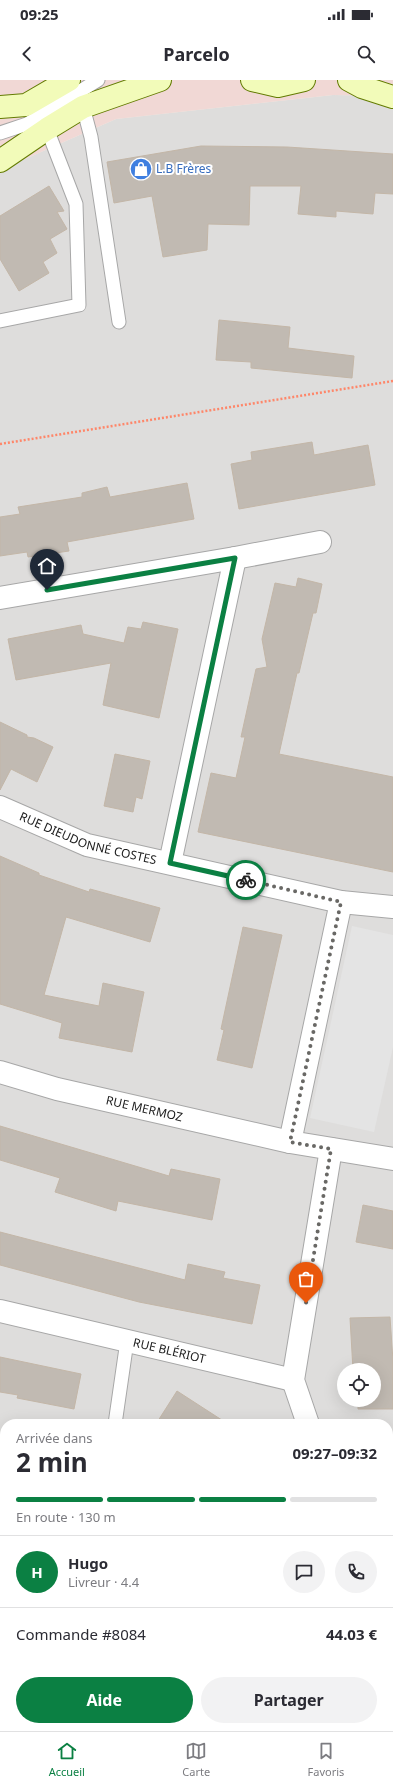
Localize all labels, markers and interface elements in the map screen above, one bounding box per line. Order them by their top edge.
text: 09:25 [20,4,59,24]
text: Parcelo [163,42,230,66]
icon: back [16,43,38,65]
icon: search [355,43,377,65]
shop icon: L.B Frères [128,156,154,182]
place label: L.B Frères [156,160,212,177]
pin [30,549,64,590]
icon: home [36,555,58,577]
street label: RUE DIEUDONNÉ COSTES [17,808,159,868]
courier [226,860,266,900]
icon: bike [235,869,257,891]
street label: RUE MERMOZ [104,1091,185,1125]
pin [289,1262,323,1303]
icon: bag [295,1268,317,1290]
street label: RUE BLÉRIOT [131,1334,208,1367]
map controls [337,1363,381,1407]
button: locate [337,1363,381,1407]
text: Arrivée dans [16,1429,93,1447]
text: 09:27–09:32 [292,1443,377,1463]
text: 2 min [16,1444,88,1480]
text: En route · 130 m [16,1508,116,1526]
button: chat [283,1551,325,1593]
button: phone [335,1551,377,1593]
text: Hugo [68,1553,108,1573]
text: H [31,1562,43,1582]
text: Livreur · 4.4 [68,1573,139,1591]
text: Commande #8084 [16,1624,146,1644]
text: 44.03 € [326,1624,377,1644]
button: Aide [16,1677,193,1723]
button: Partager [201,1677,377,1723]
tab: Accueil [49,1740,85,1779]
tab: Carte [182,1740,210,1779]
tab: Favoris [308,1740,344,1779]

